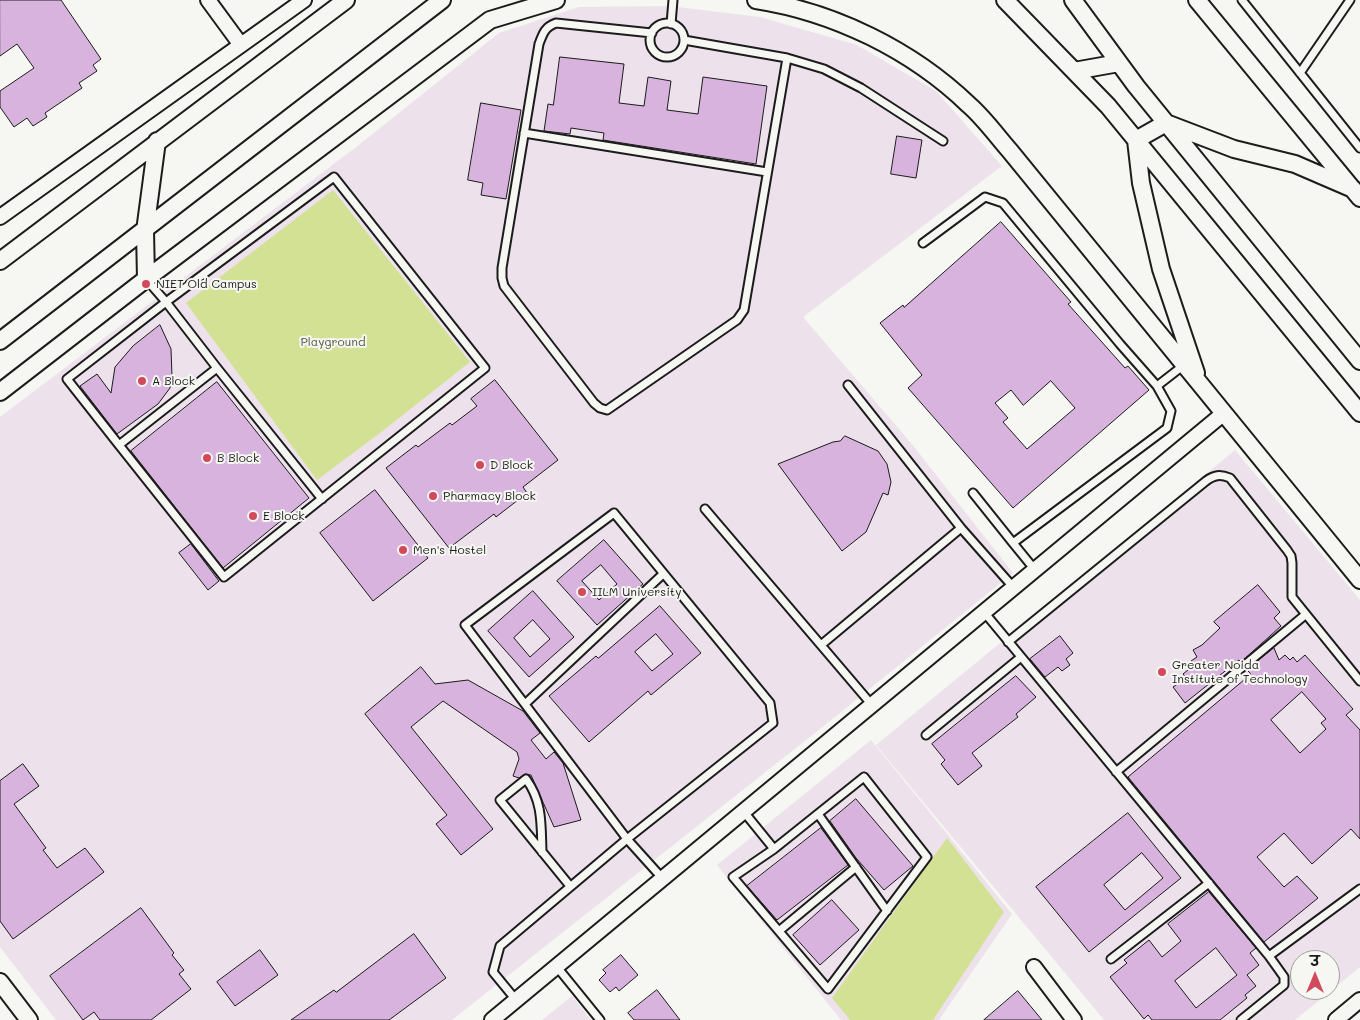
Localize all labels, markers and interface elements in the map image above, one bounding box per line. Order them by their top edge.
place label: NIET Old Campus [156,277,257,291]
marker: NIET Old Campus [140,278,152,290]
park label: Playground [300,335,366,349]
place label: A Block [152,374,195,388]
marker: A Block [136,375,148,387]
place label: B Block [217,451,259,465]
marker: B Block [201,452,213,464]
place label: D Block [490,458,533,472]
marker: D Block [474,459,486,471]
place label: Pharmacy Block [443,489,536,503]
marker: Pharmacy Block [427,490,439,502]
place label: E Block [263,509,305,523]
marker: E Block [247,510,259,522]
place label: Men's Hostel [413,543,486,557]
marker: Men's Hostel [397,544,409,556]
place label: IILM University [592,585,681,599]
marker: IILM University [576,586,588,598]
place label: Greater Noida Institute of Technology [1172,658,1308,686]
marker: Greater Noida Institute of Technology [1156,666,1168,678]
north arrow [1290,950,1340,1000]
text: उ [1310,951,1320,970]

